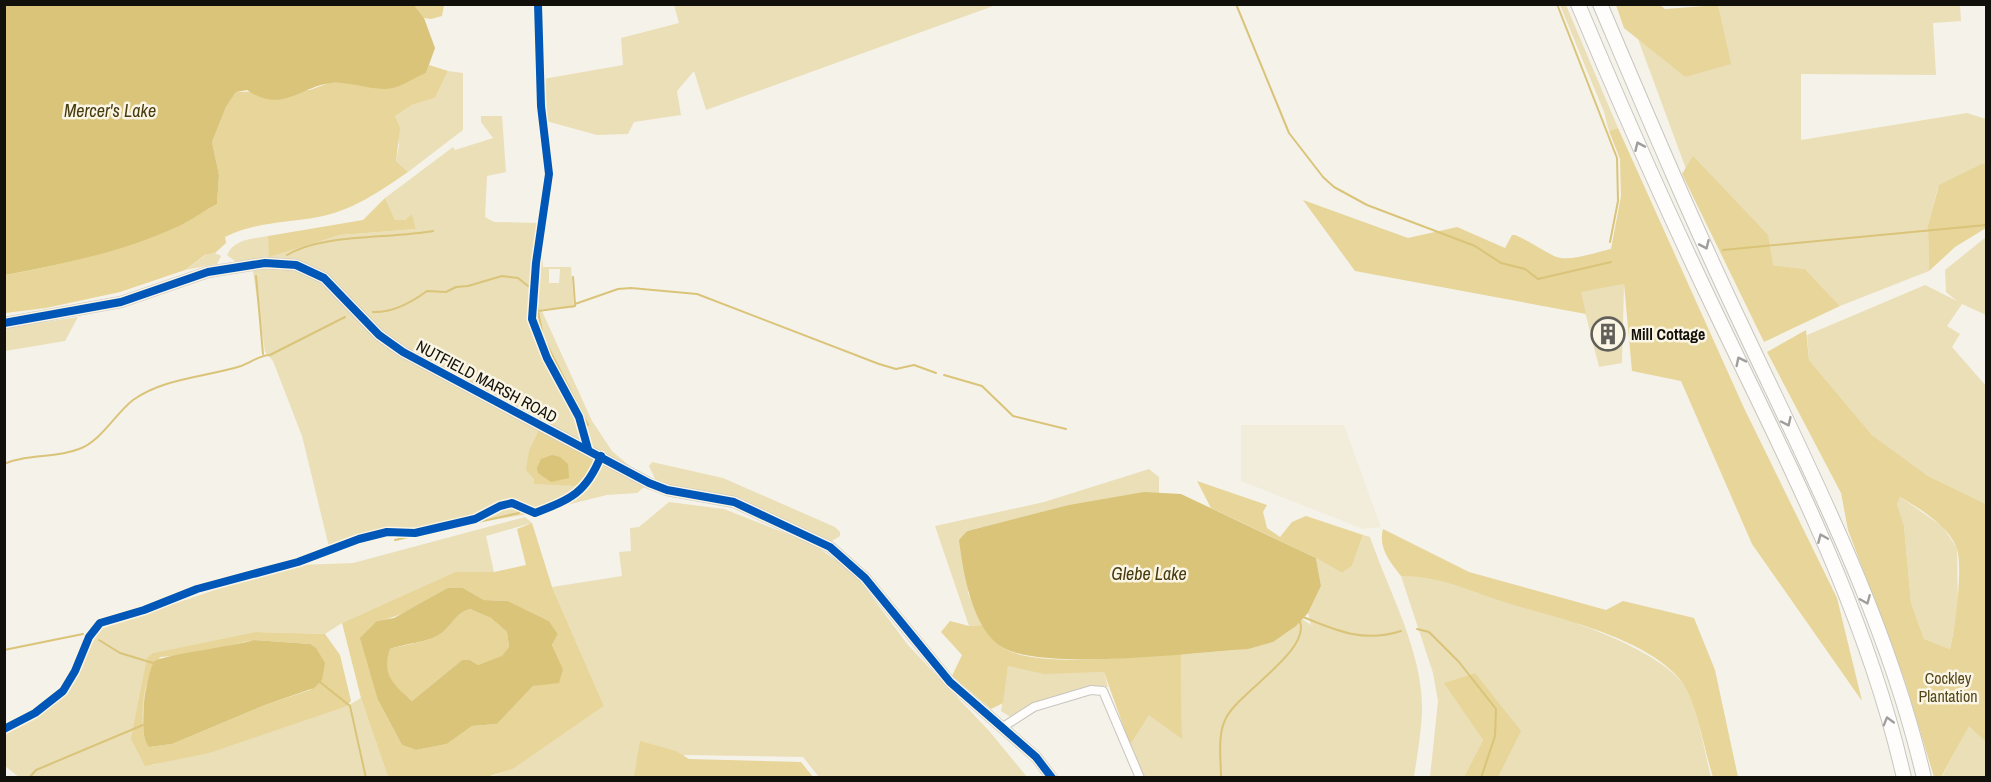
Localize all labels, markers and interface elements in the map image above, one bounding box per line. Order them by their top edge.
water label: Mercer's Lake [64,98,156,123]
one-way arrow [1634,142,1646,153]
one-way arrow [1697,239,1709,250]
building icon: Mill Cottage [1590,316,1626,352]
place label: Mill Cottage [1631,323,1705,345]
street label: NUTFIELD MARSH ROAD [413,334,561,428]
one-way arrow [1735,357,1747,368]
one-way arrow [1780,415,1792,426]
one-way arrow [1817,533,1829,544]
water label: Glebe Lake [1111,561,1187,586]
one-way arrow [1859,594,1871,605]
park label: Cockley Plantation [1918,667,1978,707]
one-way arrow [1883,716,1896,726]

